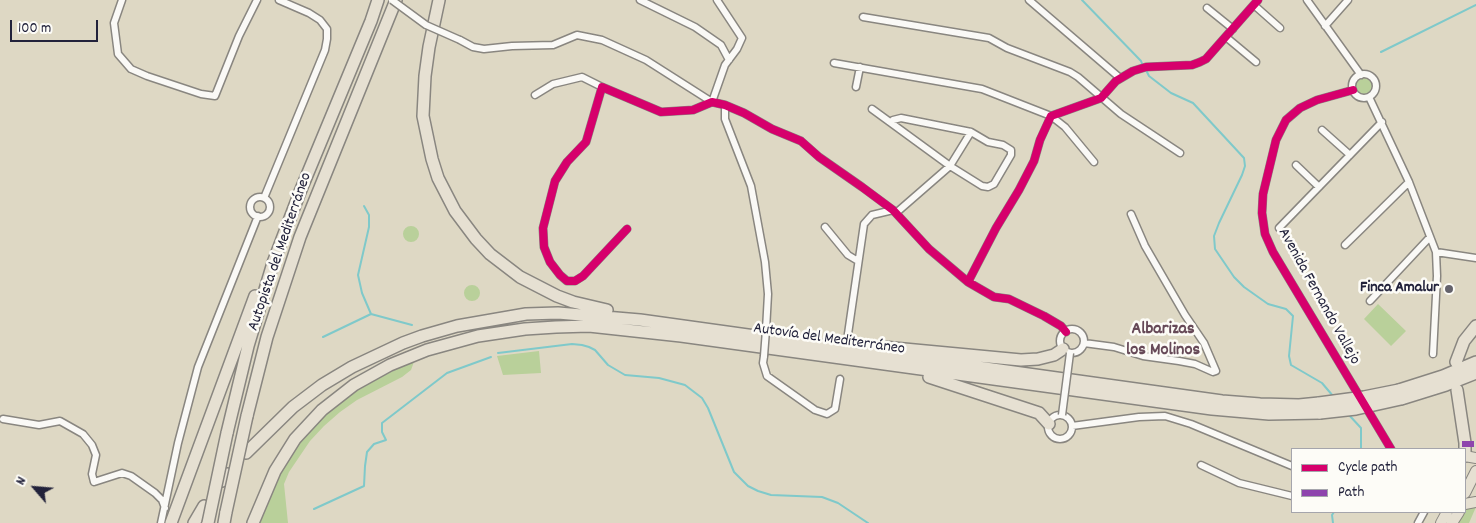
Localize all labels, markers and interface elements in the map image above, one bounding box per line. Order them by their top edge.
scale bar [12,10,100,42]
text: 100 m [18,18,51,40]
street label: Autopista del Mediterráneo [245,170,317,334]
street label: Avenida Fernando Vallejo [1272,225,1364,369]
place label: Finca Amalur [1360,279,1439,299]
marker: Finca Amalur [1443,283,1455,295]
street label: Autovía del Mediterráneo [752,320,906,360]
district label: Albarizas los Molinos [1126,320,1200,362]
legend [1291,448,1466,513]
text: Cycle path [1338,457,1397,479]
north arrow [10,463,60,513]
text: N [11,474,32,489]
text: Path [1338,482,1364,504]

